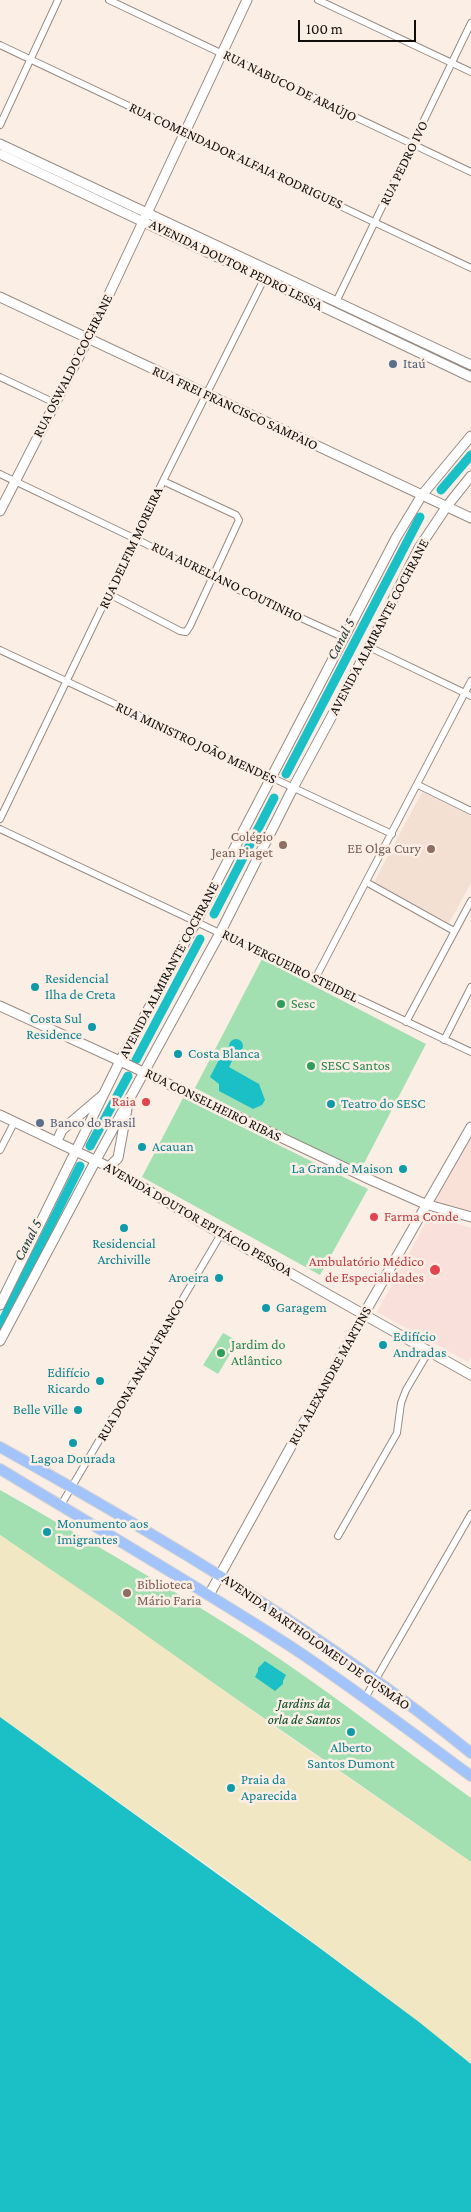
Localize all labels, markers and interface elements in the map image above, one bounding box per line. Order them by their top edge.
scale bar [301,10,418,42]
text: 100 m [306,21,343,37]
street label: RUA NABUCO DE ARAÚJO [221,46,359,126]
street label: RUA COMENDADOR ALFAIA RODRIGUES [126,99,346,213]
street label: RUA PEDRO IVO [376,118,432,208]
street label: AVENIDA DOUTOR PEDRO LESSA [147,216,325,314]
street label: RUA OSWALDO COCHRANE [30,292,116,440]
place label: Itaú [403,356,426,372]
marker: Itaú [387,358,399,370]
street label: RUA FREI FRANCISCO SAMPAIO [149,362,321,454]
street label: RUA DELFIM MOREIRA [95,485,167,611]
street label: AVENIDA ALMIRANTE COCHRANE [325,536,433,718]
street label: RUA AURELIANO COUTINHO [149,538,305,626]
water label: Canal 5 [323,615,359,663]
street label: RUA MINISTRO JOÃO MENDES [113,698,279,788]
place label: Colégio Jean Piaget [211,829,273,862]
marker: Colégio Jean Piaget [277,839,289,851]
place label: EE Olga Cury [347,841,421,857]
marker: EE Olga Cury [425,843,437,855]
street label: AVENIDA ALMIRANTE COCHRANE [115,879,223,1061]
street label: RUA VERGUEIRO STEIDEL [219,926,361,1006]
place label: Residencial Ilha de Creta [45,971,116,1004]
marker: Residencial Ilha de Creta [29,981,41,993]
place label: Sesc [291,996,315,1012]
marker: Sesc [275,998,287,1010]
place label: Costa Sul Residence [26,1011,82,1044]
marker: Costa Sul Residence [86,1021,98,1033]
place label: Costa Blanca [188,1046,260,1062]
marker: Costa Blanca [172,1048,184,1060]
place label: SESC Santos [321,1058,390,1074]
marker: SESC Santos [305,1060,317,1072]
street label: RUA CONSELHEIRO RIBAS [142,1065,284,1145]
place label: Raia [112,1094,136,1110]
marker: Raia [140,1096,152,1108]
place label: Teatro do SESC [341,1096,425,1112]
marker: Teatro do SESC [325,1098,337,1110]
place label: Banco do Brasil [50,1115,136,1131]
marker: Banco do Brasil [34,1117,46,1129]
place label: Acauan [152,1139,194,1155]
marker: Acauan [136,1141,148,1153]
street label: AVENIDA DOUTOR EPITÁCIO PESSOA [101,1158,295,1280]
place label: La Grande Maison [291,1161,393,1177]
marker: La Grande Maison [397,1163,409,1175]
place label: Farma Conde [384,1209,459,1225]
marker: Farma Conde [368,1211,380,1223]
water label: Canal 5 [10,1216,46,1264]
marker: Residencial Archiville [118,1222,130,1234]
place label: Residencial Archiville [92,1236,156,1268]
place label: Ambulatório Médico de Especialidades [309,1254,424,1286]
marker: Ambulatório Médico de Especialidades [428,1263,442,1277]
place label: Aroeira [168,1270,209,1286]
marker: Aroeira [213,1272,225,1284]
street label: RUA DONA ANÁLIA FRANCO [93,1296,189,1444]
place label: Garagem [276,1300,327,1316]
marker: Garagem [260,1302,272,1314]
street label: RUA ALEXANDRE MARTINS [285,1304,375,1448]
place label: Edifício Andradas [393,1329,446,1361]
place label: Jardim do Atlântico [231,1337,286,1370]
marker: Edifício Andradas [377,1339,389,1351]
marker: Jardim do Atlântico [215,1347,227,1359]
place label: Edifício Ricardo [47,1365,90,1398]
marker: Edifício Ricardo [94,1375,106,1387]
place label: Belle Ville [13,1402,68,1418]
marker: Belle Ville [72,1404,84,1416]
marker: Lagoa Dourada [67,1437,79,1449]
place label: Lagoa Dourada [31,1451,115,1467]
place label: Monumento aos Imigrantes [57,1516,148,1548]
marker: Monumento aos Imigrantes [41,1526,53,1538]
street label: AVENIDA BARTHOLOMEU DE GUSMÃO [219,1570,413,1714]
place label: Biblioteca Mário Faria [137,1577,202,1610]
marker: Biblioteca Mário Faria [121,1587,133,1599]
park label: Jardins da orla de Santos [268,1696,340,1728]
marker: Alberto Santos Dumont [345,1726,357,1738]
place label: Alberto Santos Dumont [307,1740,395,1772]
place label: Praia da Aparecida [241,1772,297,1804]
marker: Praia da Aparecida [225,1782,237,1794]

